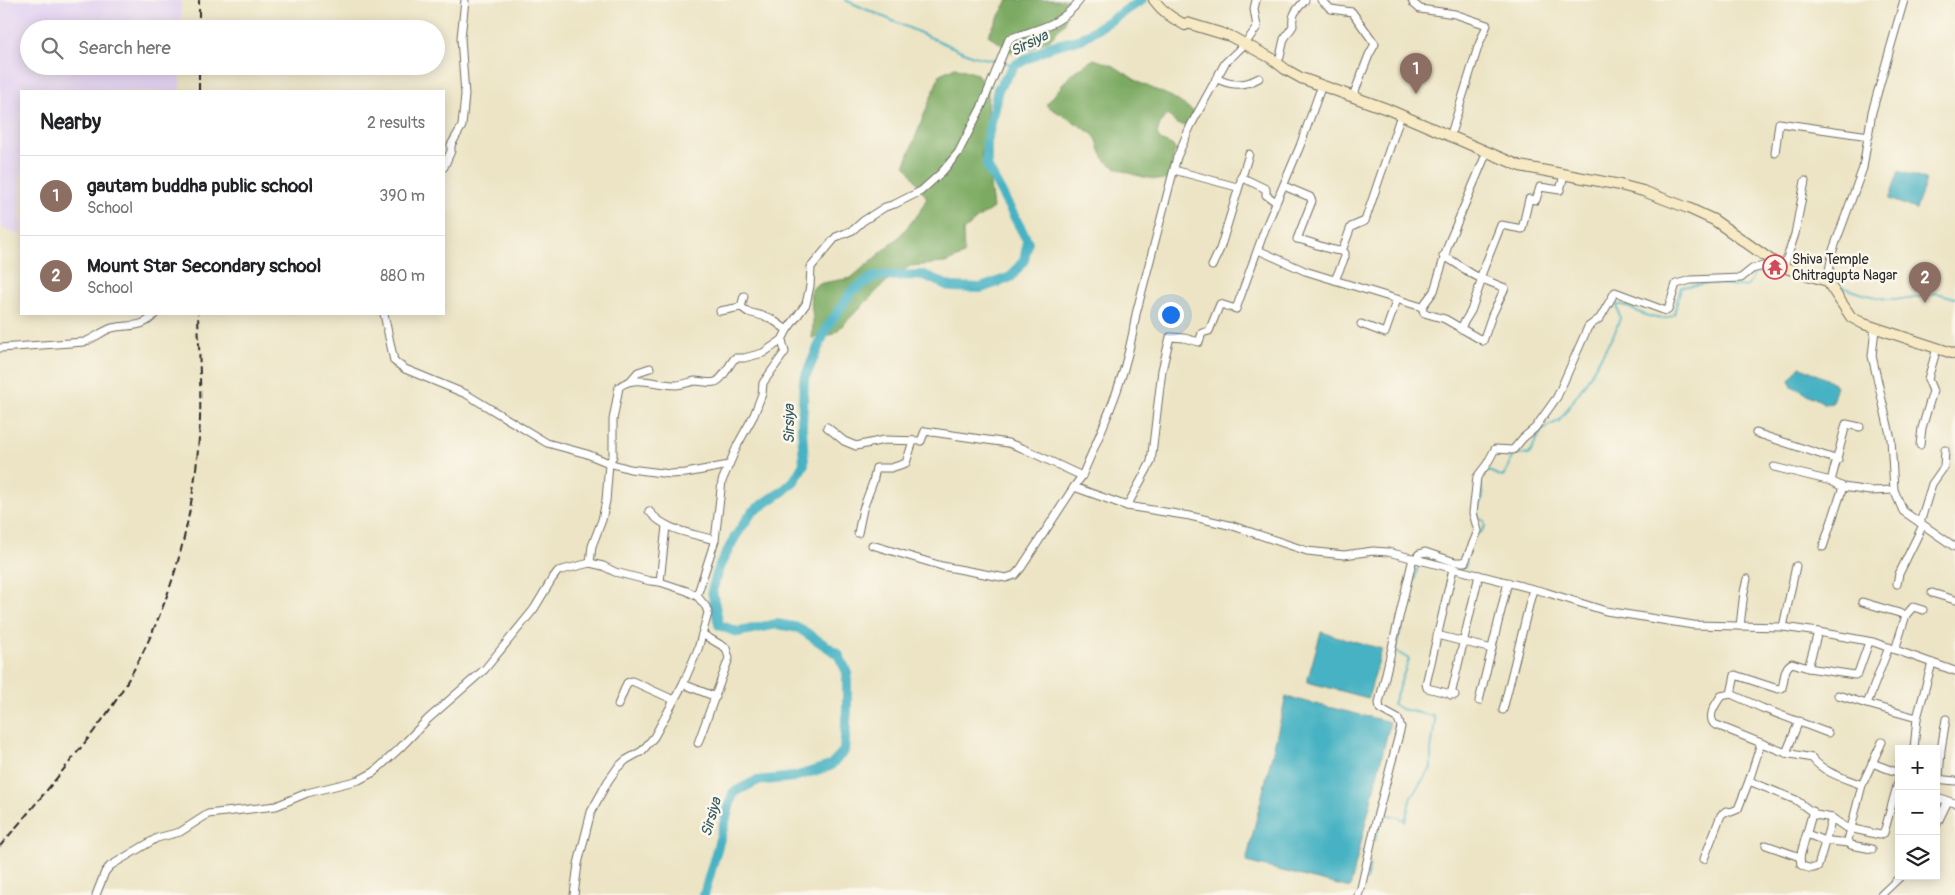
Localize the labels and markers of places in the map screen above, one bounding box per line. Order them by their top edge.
pin: 1 [1400,53,1432,94]
place label: Shiva Temple Chitragupta Nagar [1792,251,1897,284]
temple icon: Shiva Temple Chitragupta Nagar [1762,254,1788,280]
pin: 2 [1909,262,1941,303]

